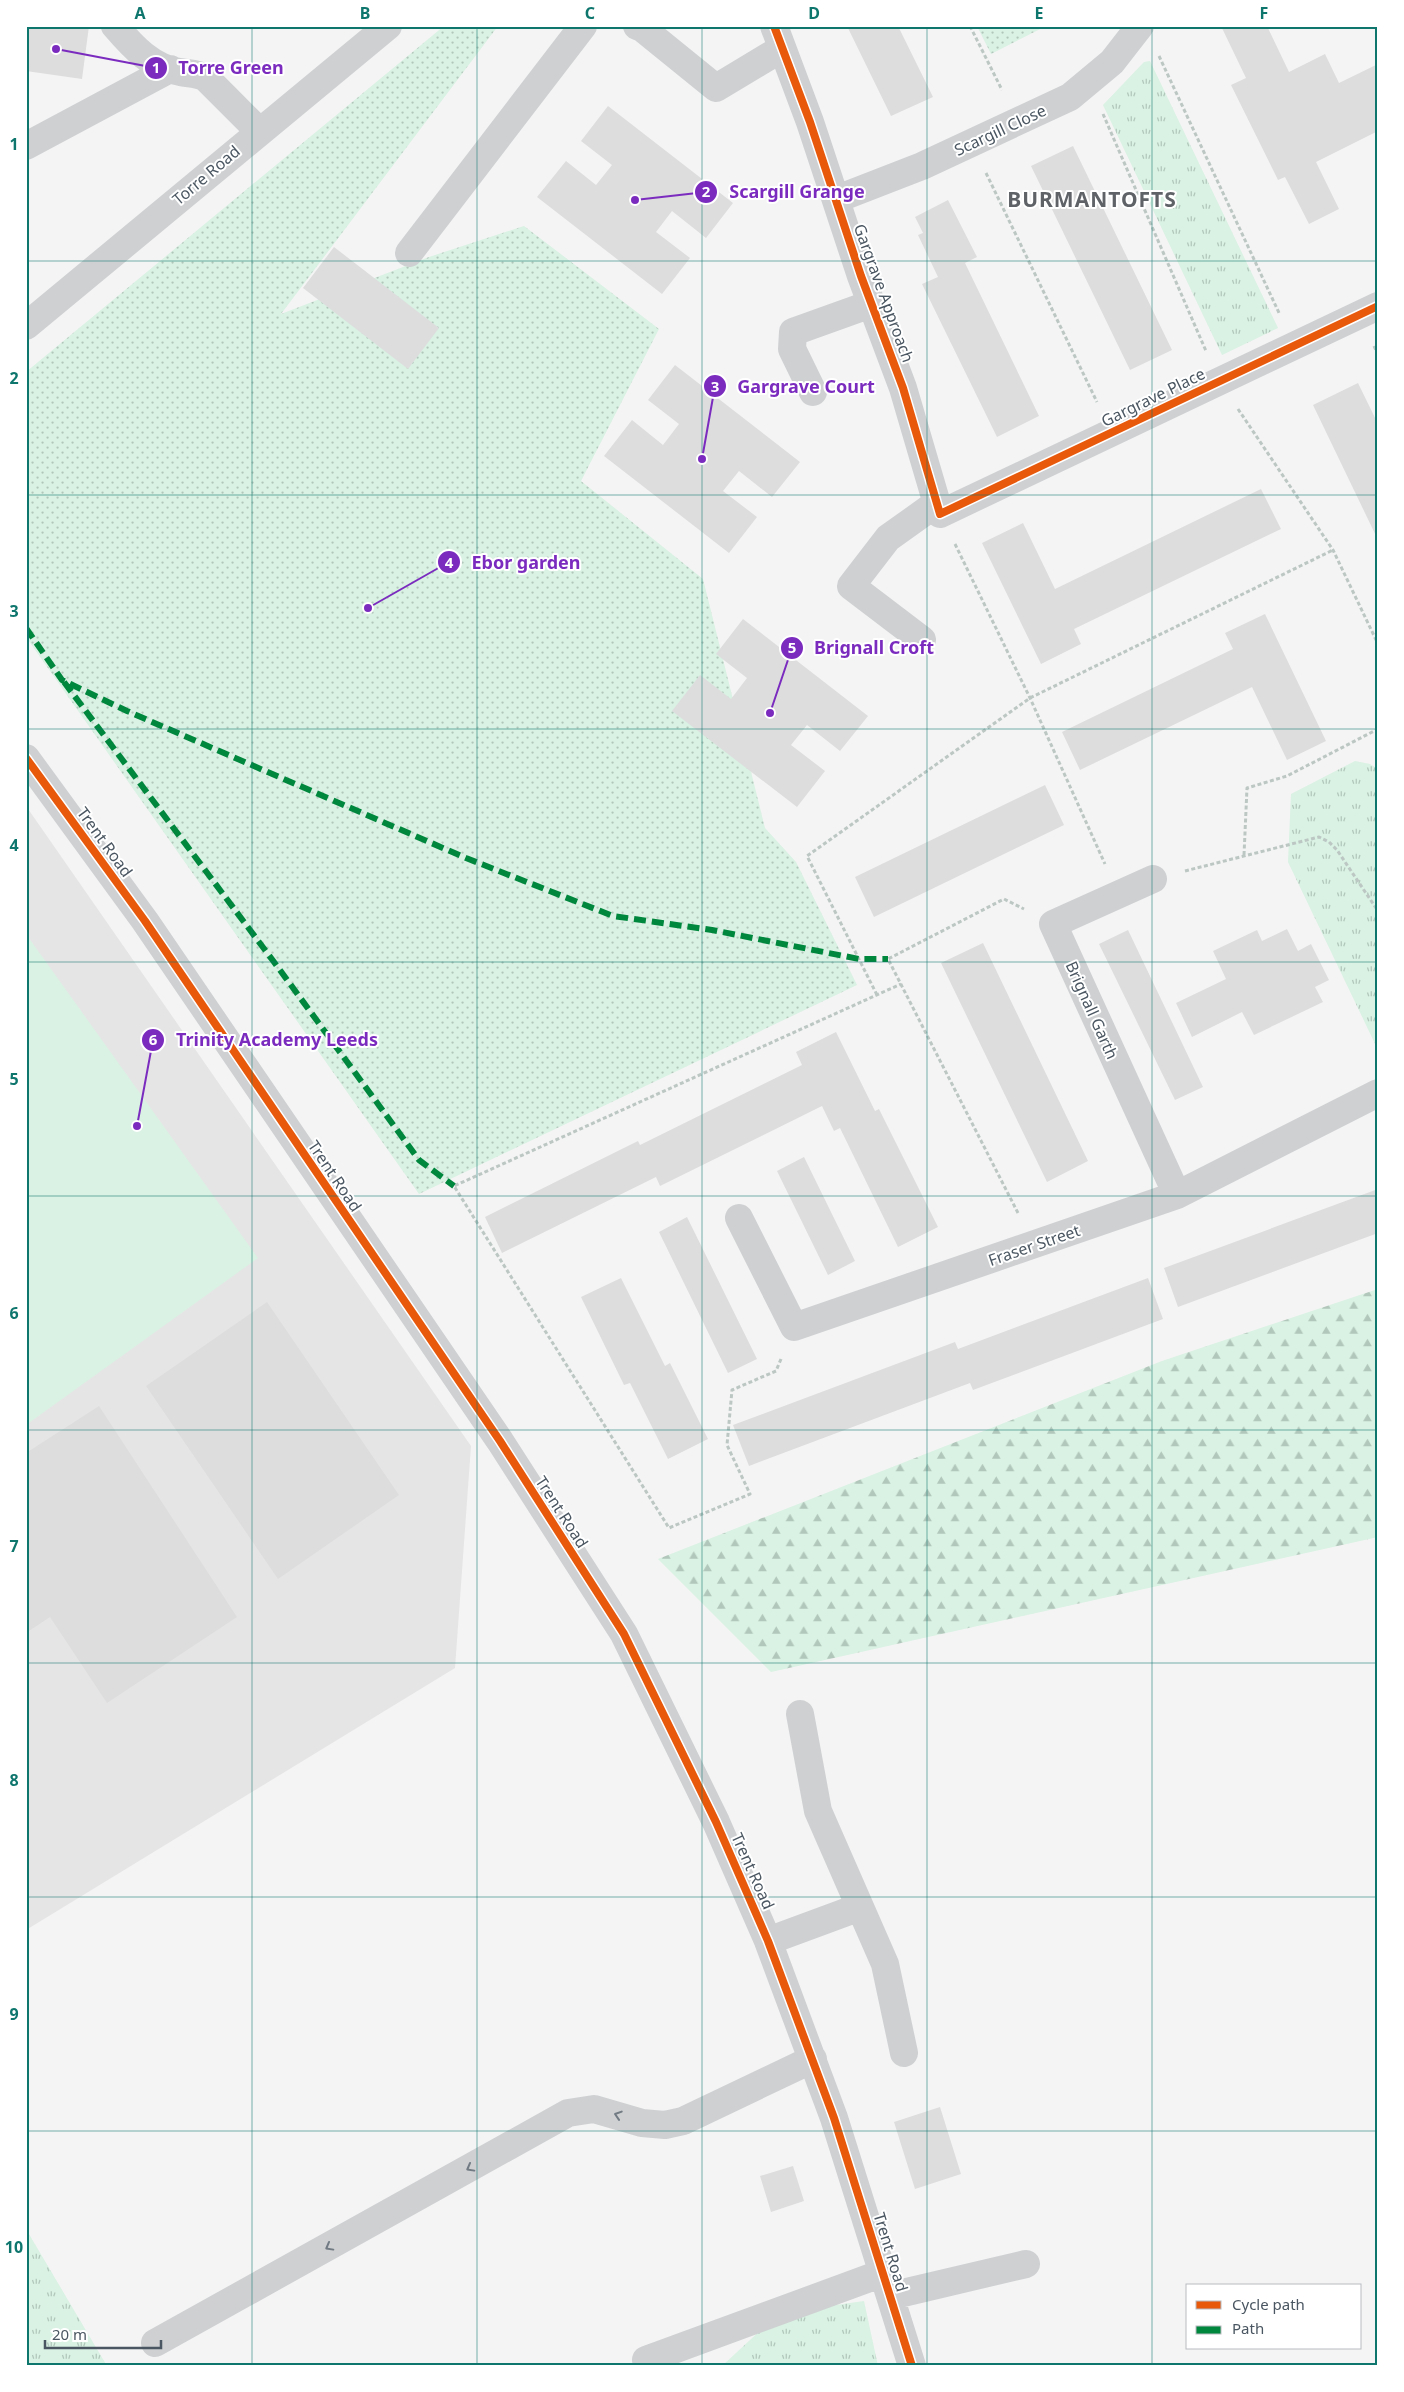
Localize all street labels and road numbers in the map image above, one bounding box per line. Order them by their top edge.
street label: Scargill Close [951,99,1049,161]
street label: Torre Road [168,140,244,210]
street label: Gargrave Approach [849,221,919,365]
street label: Gargrave Place [1097,362,1209,432]
street label: Trent Road [72,802,138,882]
street label: Brignall Garth [1061,957,1123,1063]
street label: Trent Road [303,1136,367,1216]
street label: Fraser Street [985,1219,1083,1271]
street label: Trent Road [531,1472,593,1552]
street label: Trent Road [726,1829,780,1913]
street label: Trent Road [869,2210,913,2294]

